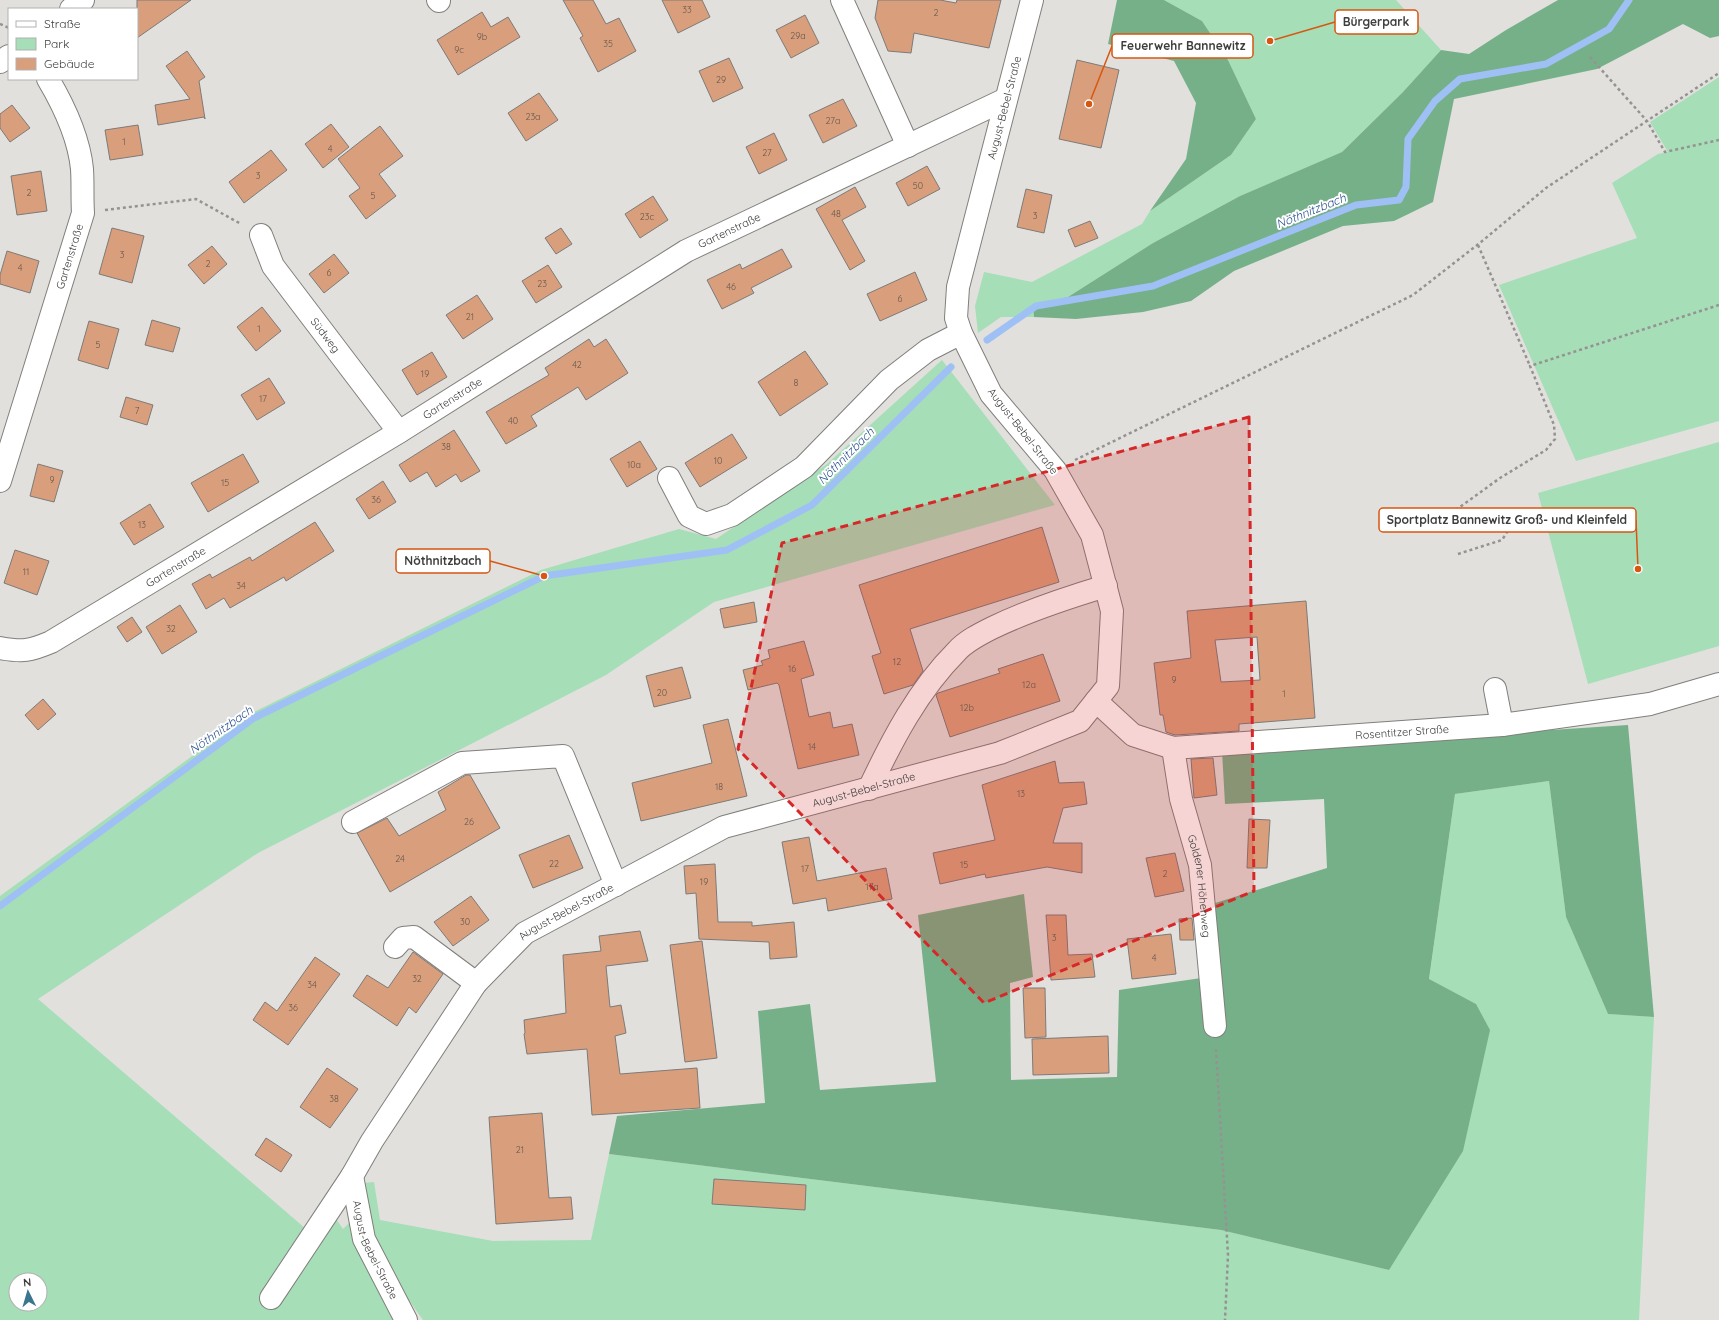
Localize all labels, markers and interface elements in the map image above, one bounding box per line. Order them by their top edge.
house number: 33 [682,4,692,15]
house number: 2 [934,7,939,18]
legend [8,8,138,80]
callout: Bürgerpark [1335,10,1418,34]
text: Bürgerpark [1343,14,1410,29]
text: Straße [44,16,81,31]
house number: 29a [790,30,806,41]
house number: 9b [477,31,488,42]
callout: Feuerwehr Bannewitz [1112,34,1253,58]
text: Park [44,36,69,51]
house number: 35 [603,38,613,49]
text: Feuerwehr Bannewitz [1120,38,1246,53]
house number: 9c [454,44,464,55]
street label: August-Bebel-Straße [984,55,1024,161]
text: Gebäude [44,56,95,71]
house number: 29 [716,74,726,85]
house number: 23a [525,111,541,122]
house number: 27a [826,115,840,126]
house number: 1 [122,136,126,147]
house number: 4 [328,143,333,154]
house number: 27 [762,147,772,158]
house number: 3 [256,170,261,181]
house number: 50 [913,180,923,191]
house number: 2 [27,187,32,198]
house number: 5 [371,190,376,201]
water label: Nöthnitzbach [1274,190,1348,231]
house number: 48 [831,208,841,219]
street label: Gartenstraße [696,210,763,251]
house number: 3 [1033,210,1038,221]
house number: 23c [640,211,655,222]
street label: Gartenstraße [53,222,86,291]
house number: 3 [120,249,125,260]
house number: 2 [206,258,211,269]
house number: 4 [18,262,23,273]
house number: 6 [327,267,332,278]
house number: 23 [537,278,547,289]
house number: 46 [726,281,736,292]
house number: 6 [898,293,903,304]
house number: 21 [466,311,474,322]
street label: Südweg [308,315,343,355]
house number: 1 [257,323,261,334]
house number: 5 [96,339,101,350]
house number: 42 [572,359,582,370]
house number: 19 [421,368,429,379]
street label: Gartenstraße [420,374,485,422]
house number: 8 [794,377,799,388]
street label: August-Bebel-Straße [985,385,1061,477]
house number: 17 [259,393,267,404]
house number: 7 [135,405,140,416]
house number: 40 [508,415,518,426]
water label: Nöthnitzbach [814,424,877,487]
house number: 38 [441,441,451,452]
house number: 10 [714,455,722,466]
house number: 10a [627,459,641,470]
house number: 9 [49,474,55,485]
house number: 15 [221,477,229,488]
house number: 36 [371,494,381,505]
callout: Sportplatz Bannewitz Groß- und Kleinfeld [1379,508,1636,532]
text: Sportplatz Bannewitz Groß- und Kleinfeld [1387,512,1627,527]
house number: 13 [138,519,146,530]
street label: Gartenstraße [143,543,208,590]
callout: Nöthnitzbach [396,549,490,573]
text: Nöthnitzbach [404,553,482,568]
house number: 11 [23,566,29,577]
house number: 34 [236,580,246,591]
house number: 32 [166,623,176,634]
house number: 12 [893,656,901,667]
house number: 16 [788,663,796,674]
house number: 9 [1171,674,1177,685]
house number: 12a [1022,679,1036,690]
house number: 20 [657,687,667,698]
house number: 1 [1282,688,1286,699]
water label: Nöthnitzbach [186,702,255,757]
house number: 12b [960,702,974,713]
street label: Rosentitzer Straße [1355,722,1449,742]
house number: 14 [808,741,816,752]
street label: August-Bebel-Straße [811,769,917,810]
house number: 18 [715,781,723,792]
house number: 13 [1017,788,1025,799]
house number: 26 [464,816,474,827]
street label: Goldener Höhenweg [1185,833,1214,938]
house number: 24 [395,853,405,864]
house number: 22 [549,858,559,869]
house number: 15 [960,859,968,870]
house number: 17 [801,863,809,874]
house number: 2 [1163,868,1168,879]
house number: 19 [700,876,708,887]
street label: August-Bebel-Straße [515,880,616,943]
house number: 17a [865,881,879,892]
house number: 30 [460,916,470,927]
house number: 3 [1052,932,1057,943]
house number: 4 [1152,952,1157,963]
house number: 32 [412,973,422,984]
house number: 34 [307,979,317,990]
house number: 36 [288,1002,298,1013]
house number: 38 [329,1093,339,1104]
house number: 21 [516,1144,524,1155]
street label: August-Bebel-Straße [350,1199,401,1302]
north arrow [8,1272,48,1312]
text: N [22,1275,32,1289]

